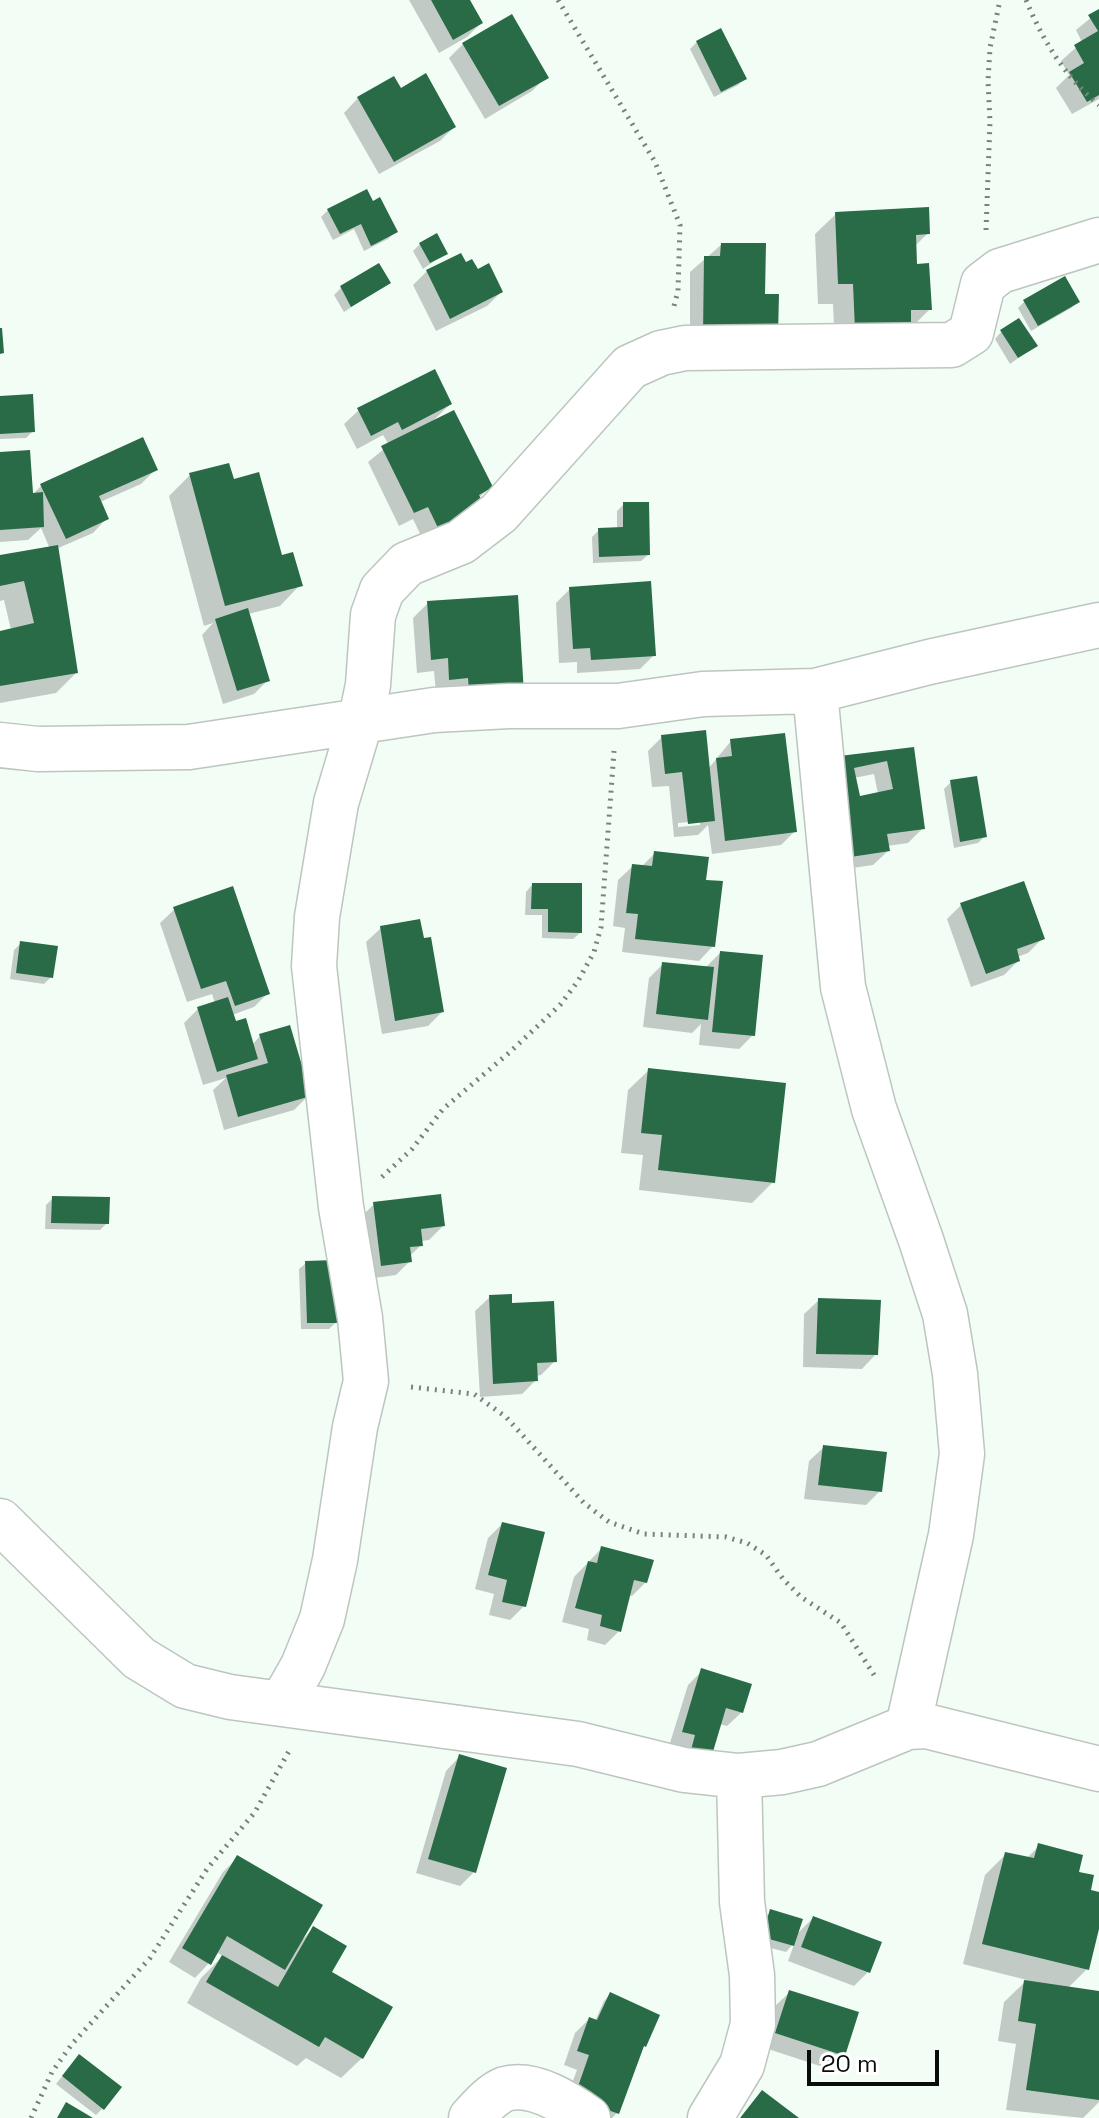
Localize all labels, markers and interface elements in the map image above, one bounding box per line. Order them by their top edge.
scale bar [811,2034,943,2084]
text: 20 m [821,2048,878,2079]

